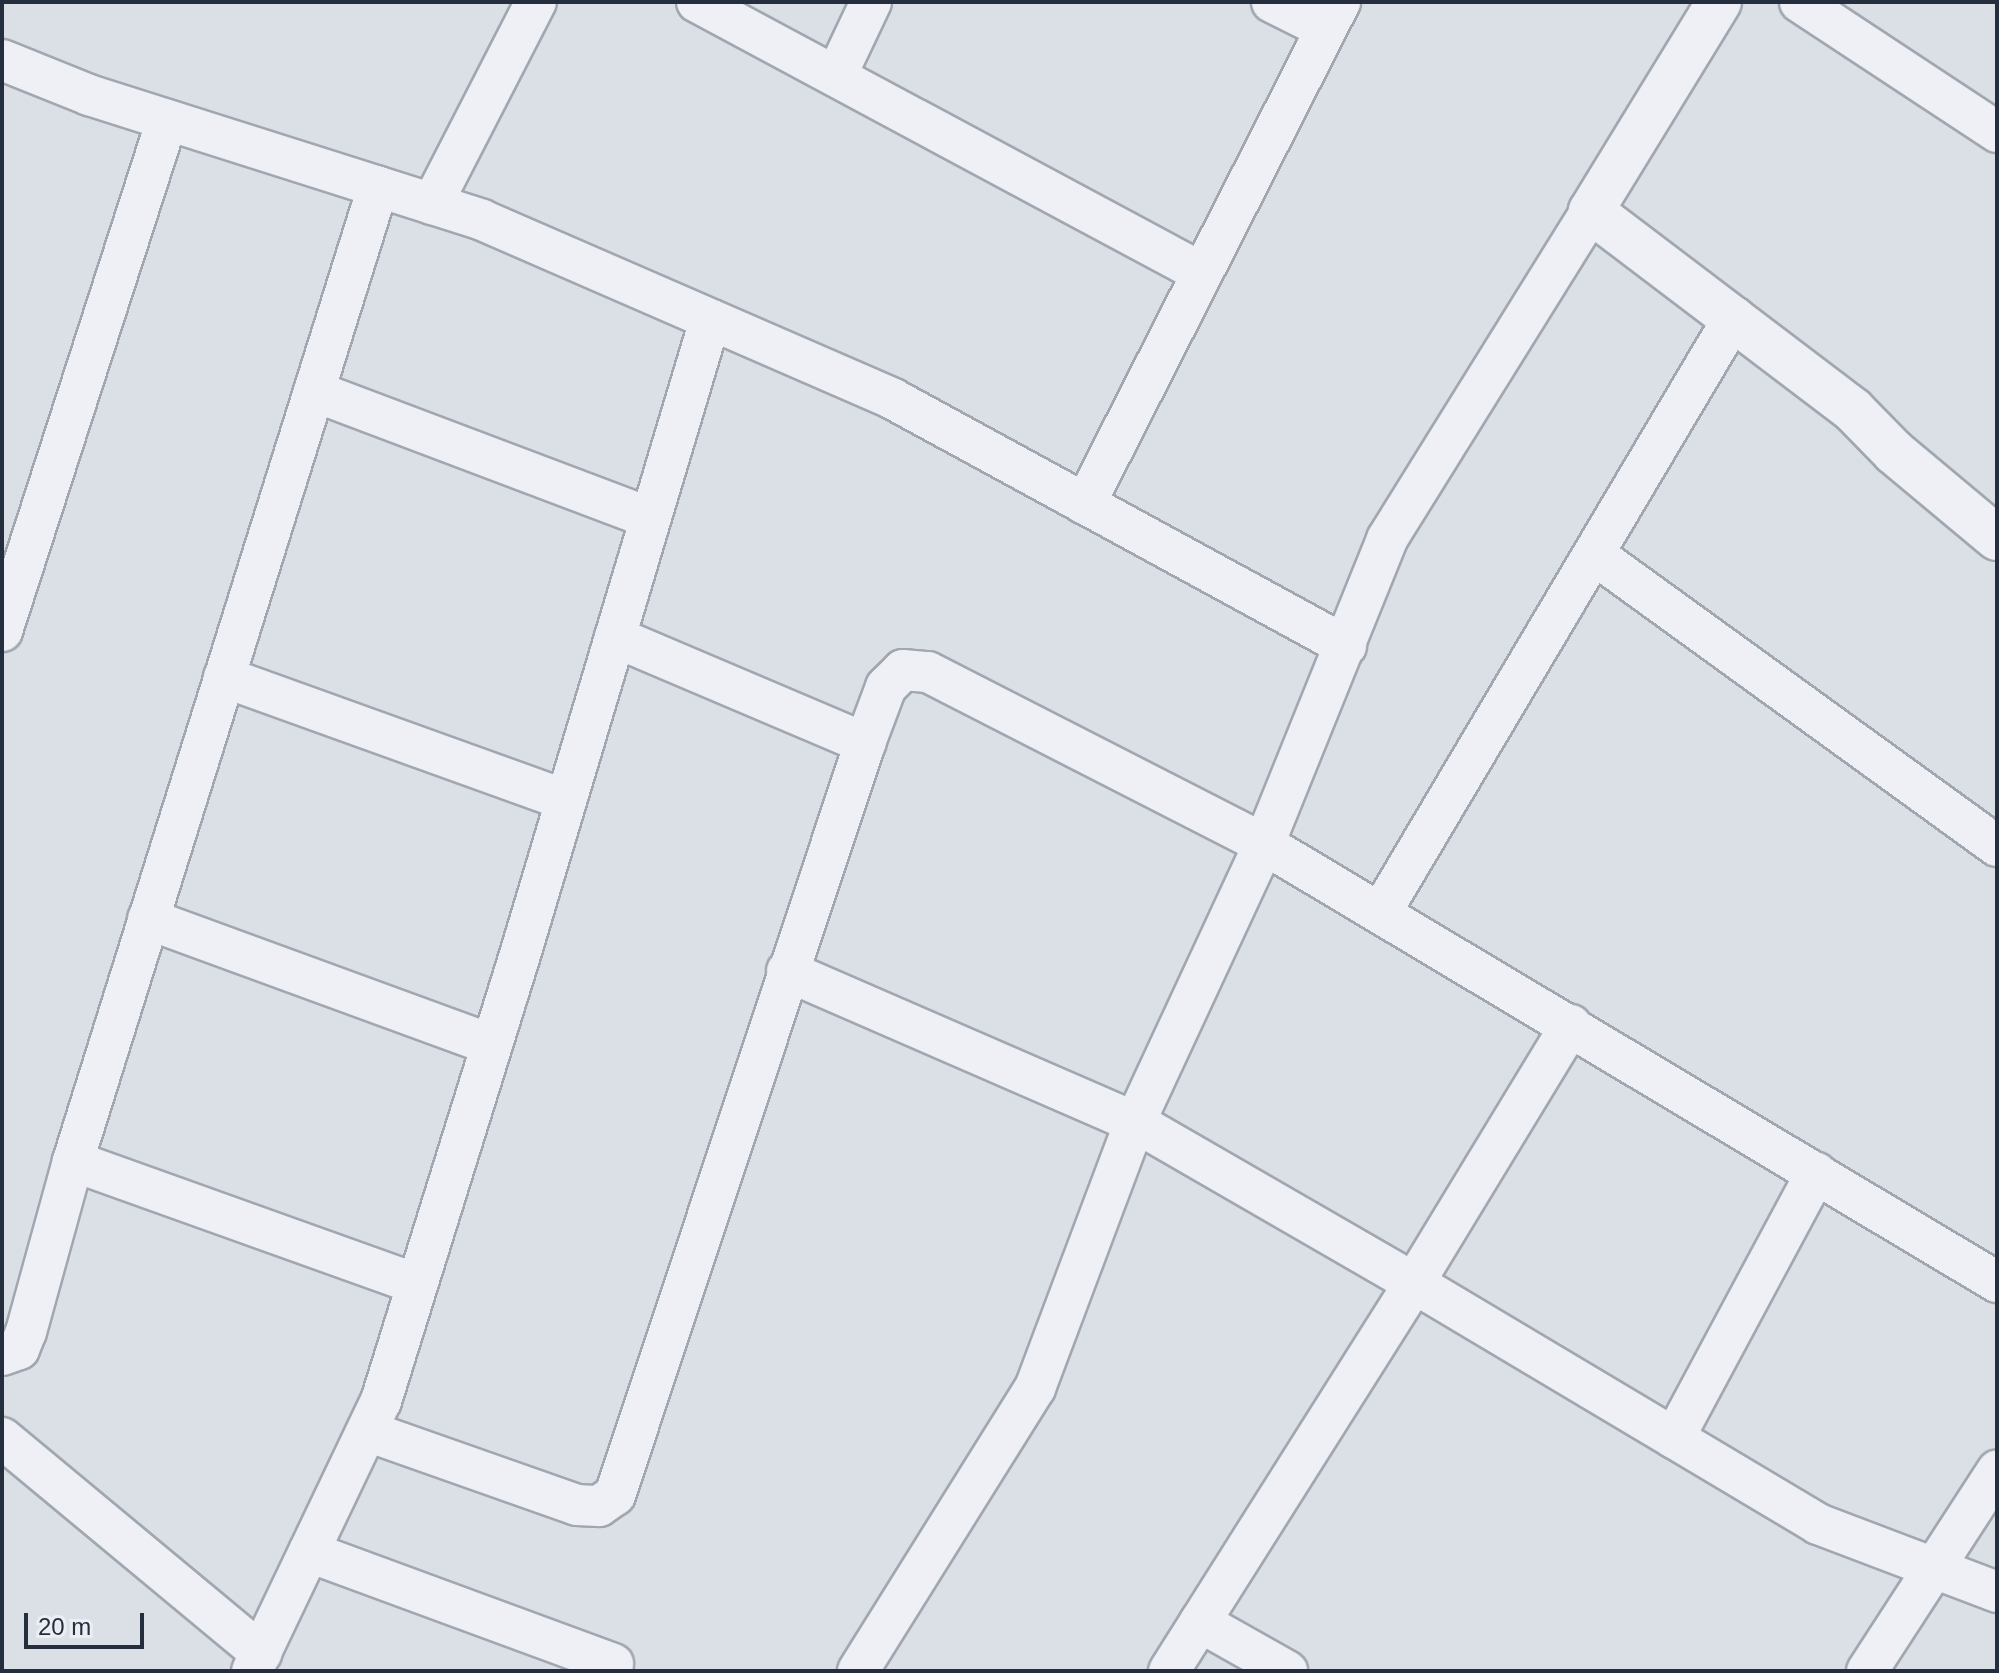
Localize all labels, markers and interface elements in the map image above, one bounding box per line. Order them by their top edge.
scale bar [28,1597,148,1647]
text: 20 m [38,1613,91,1640]

